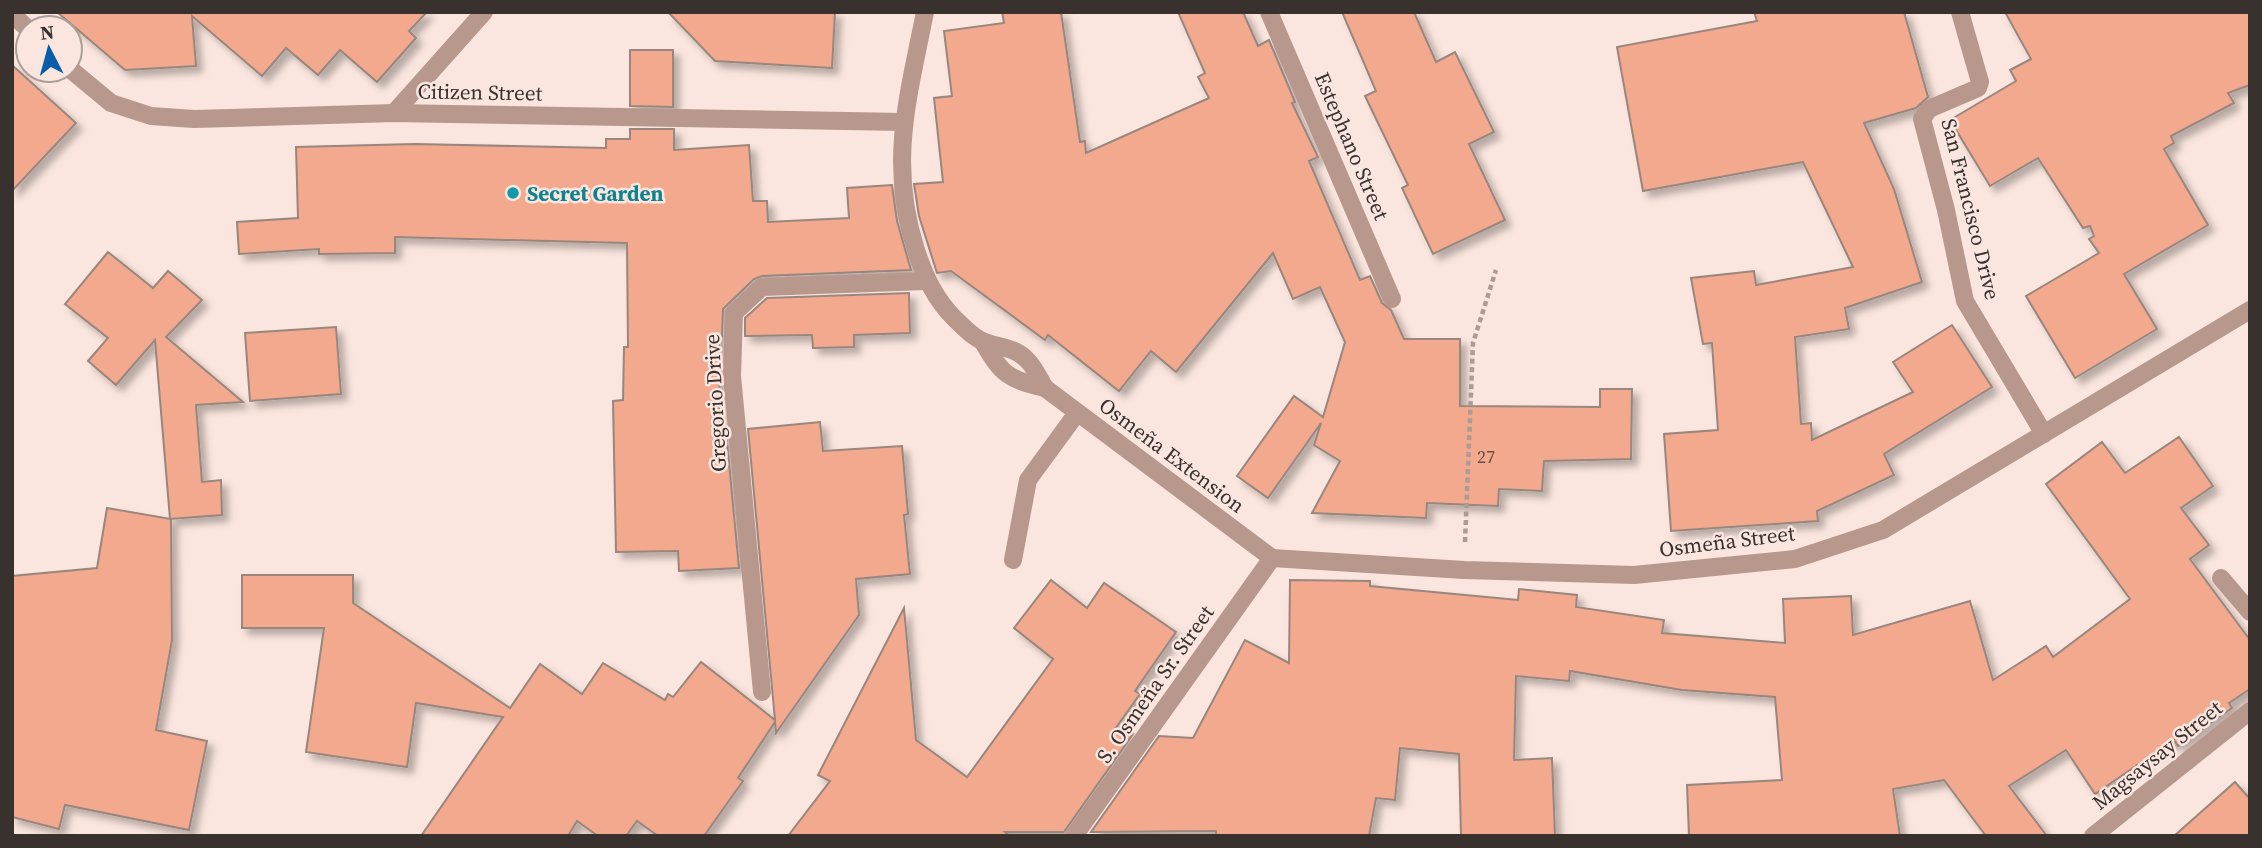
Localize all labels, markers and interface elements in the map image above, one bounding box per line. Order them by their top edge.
north arrow [14,14,84,84]
text: N [39,18,56,46]
street label: Estephano Street [1308,68,1396,224]
street label: Citizen Street [417,76,543,108]
street label: San Francisco Drive [1934,115,2008,303]
place label: Secret Garden [527,179,663,208]
marker: Secret Garden [505,185,521,201]
street label: Gregorio Drive [697,333,733,473]
street label: Osmeña Extension [1093,391,1251,520]
house number: 27 [1477,444,1495,469]
street label: Osmeña Street [1658,518,1797,564]
street label: S. Osmeña Sr. Street [1090,599,1220,769]
street label: Magsaysay Street [2086,693,2228,816]

